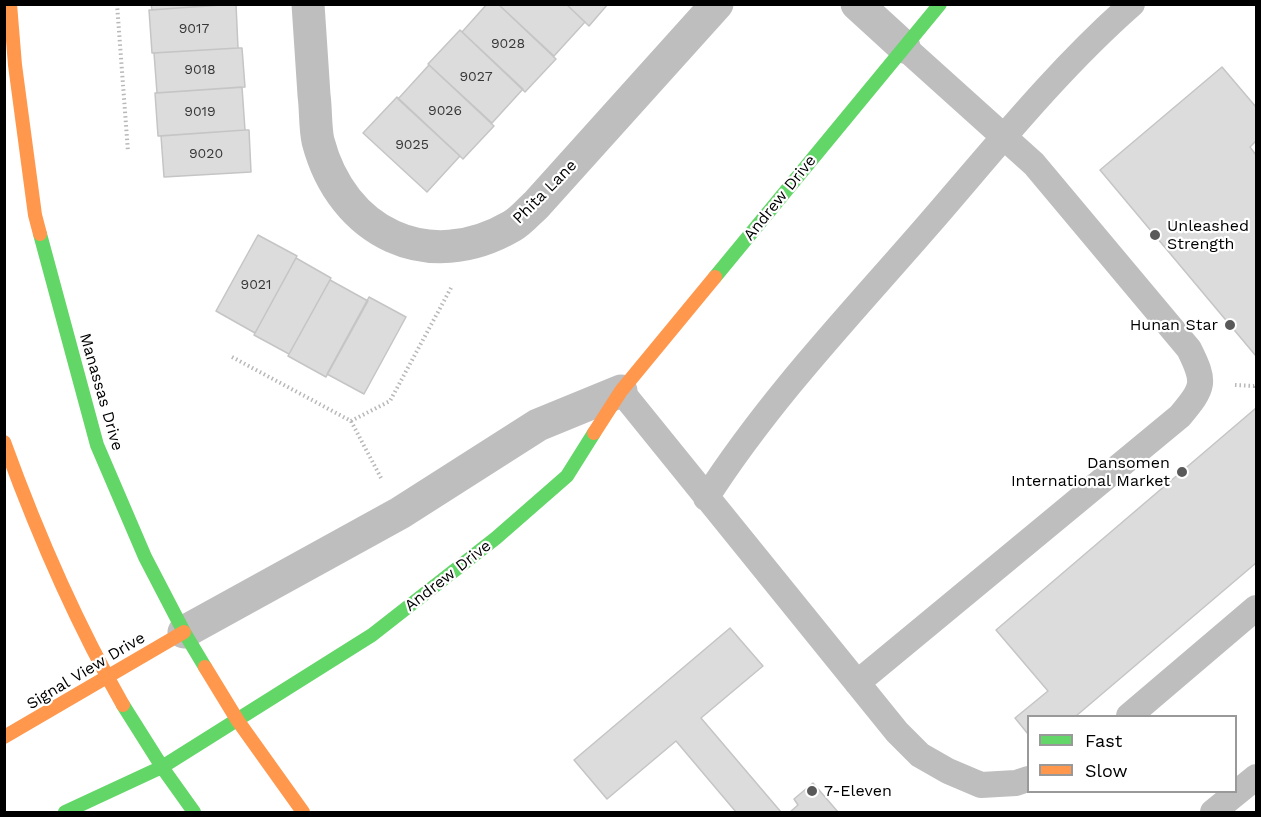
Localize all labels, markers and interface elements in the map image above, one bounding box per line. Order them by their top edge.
house number: 9017 [179,21,209,37]
house number: 9028 [491,36,525,52]
house number: 9018 [184,62,216,78]
house number: 9027 [459,69,493,85]
house number: 9026 [428,103,462,119]
house number: 9019 [184,104,216,120]
house number: 9025 [395,137,429,153]
house number: 9020 [189,146,223,162]
street label: Andrew Drive [740,151,820,245]
street label: Phita Lane [509,156,581,228]
place label: Unleashed Strength [1167,216,1249,254]
marker: Unleashed Strength [1148,228,1162,242]
house number: 9021 [241,277,271,293]
place label: Hunan Star [1130,315,1218,335]
marker: Hunan Star [1223,318,1237,332]
street label: Manassas Drive [75,331,127,453]
place label: Dansomen International Market [1011,453,1170,491]
marker: Dansomen International Market [1175,465,1189,479]
street label: Andrew Drive [401,536,495,616]
street label: Signal View Drive [23,628,149,714]
legend [1027,715,1237,793]
text: Fast [1085,730,1122,751]
text: Slow [1085,760,1128,781]
place label: 7-Eleven [824,781,892,801]
marker: 7-Eleven [805,784,819,798]

